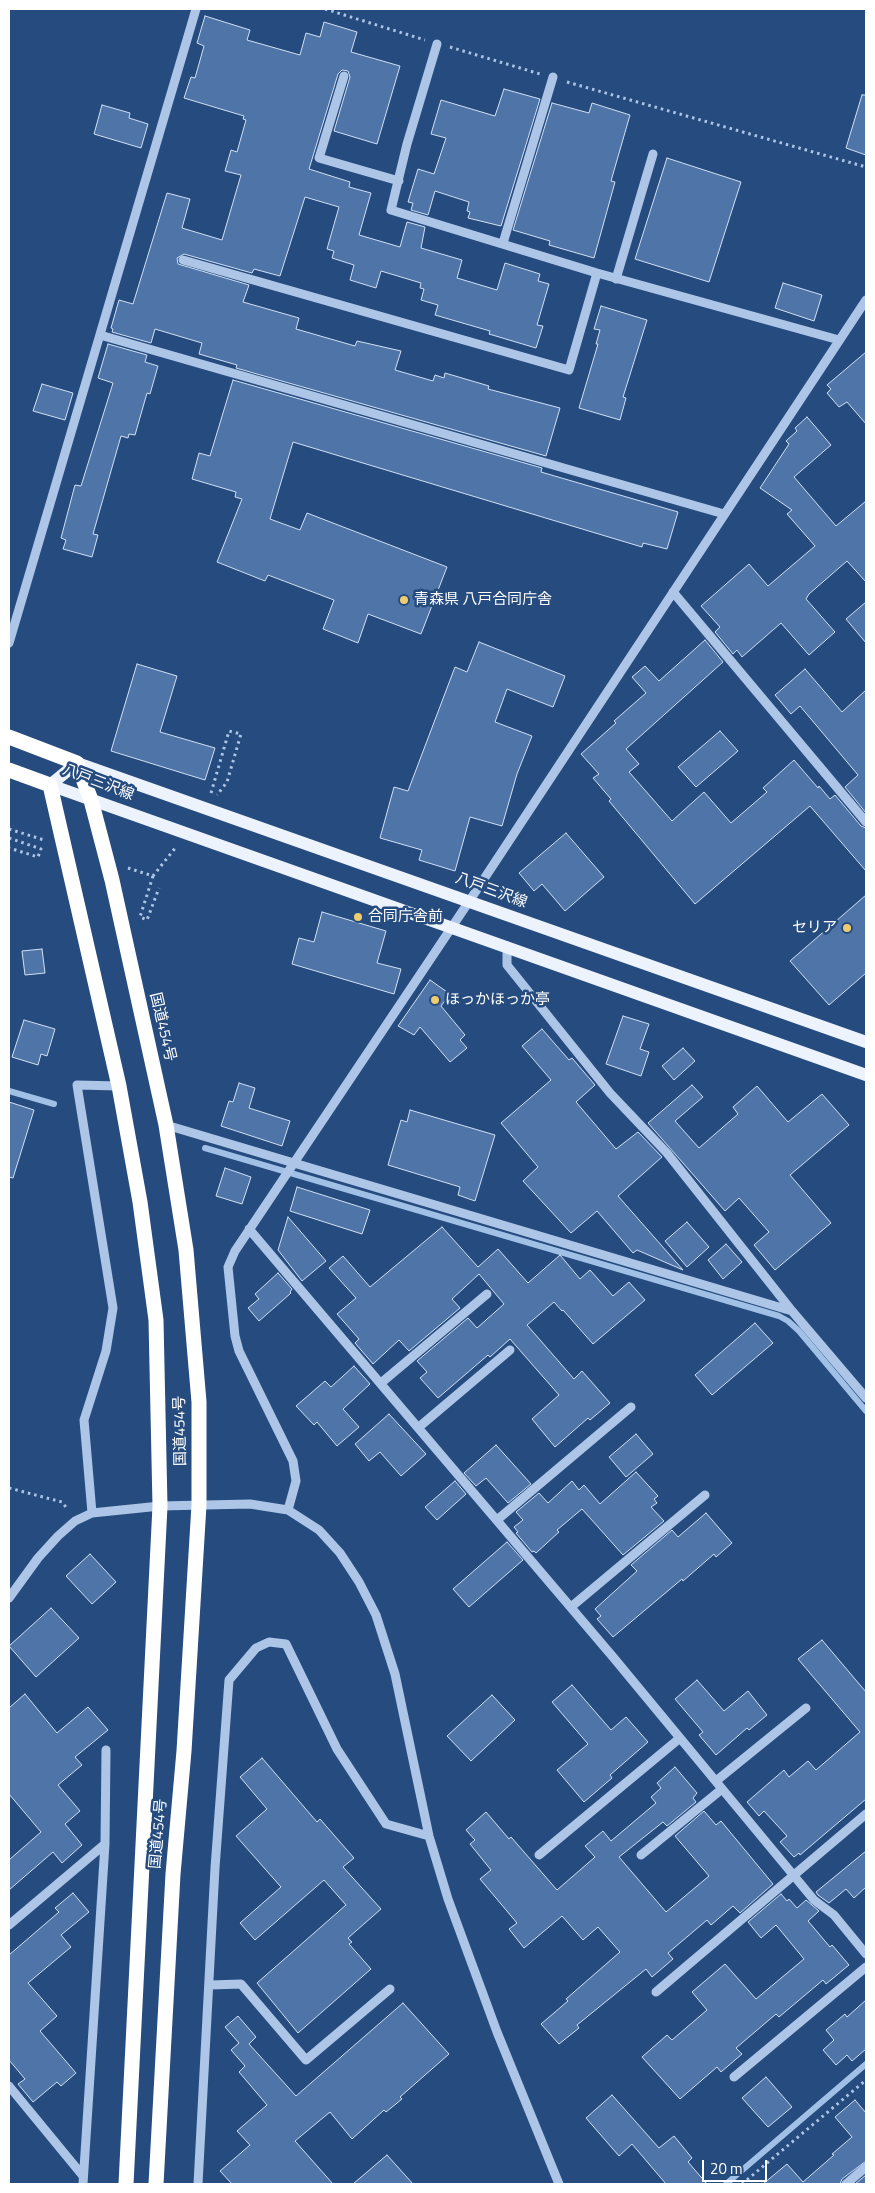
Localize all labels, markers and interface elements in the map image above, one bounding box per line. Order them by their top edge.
place label: 青森県 八戸合同庁舎 [414,591,552,609]
marker: 青森県 八戸合同庁舎 [398,594,410,606]
street label: 八戸三沢線 [60,761,136,805]
street label: 八戸三沢線 [453,870,529,912]
place label: 合同庁舎前 [368,908,443,926]
marker: 合同庁舎前 [352,911,364,923]
place label: セリア [792,919,837,937]
marker: セリア [841,922,853,934]
street label: 国道454号 [145,991,179,1063]
place label: ほっかほっか亭 [445,991,550,1009]
marker: ほっかほっか亭 [429,994,441,1006]
street label: 国道454号 [171,1396,191,1466]
street label: 国道454号 [147,1798,171,1870]
scale bar [705,2150,770,2182]
text: 20 m [710,2157,743,2180]

